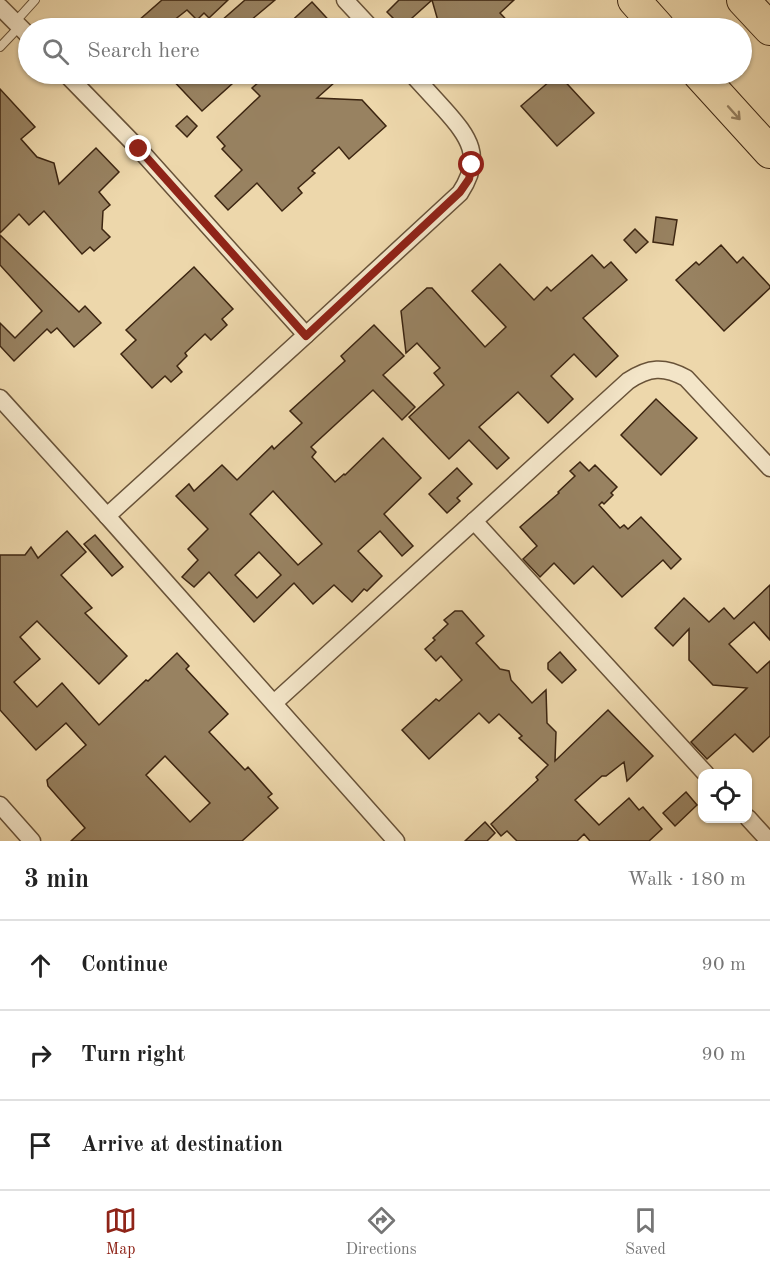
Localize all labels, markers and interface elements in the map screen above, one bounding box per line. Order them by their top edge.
search box [18,18,752,84]
icon: search [39,35,72,68]
text: Search here [87,40,200,62]
one-way arrow [727,105,741,120]
route end [125,135,151,161]
route start [458,151,484,177]
map controls [698,769,752,823]
button: locate [698,769,752,823]
text: 3 min [24,867,89,893]
text: Walk · 180 m [627,870,746,890]
icon: ahead [24,949,57,982]
text: Continue [81,954,168,976]
text: 90 m [701,955,746,975]
icon: right [24,1039,57,1072]
text: Turn right [81,1044,185,1066]
text: 90 m [701,1045,746,1065]
icon: arrive [24,1129,57,1162]
text: Arrive at destination [81,1134,283,1156]
tab: Map [104,1204,137,1260]
tab: Directions [346,1204,417,1260]
tab: Saved [625,1204,666,1260]

